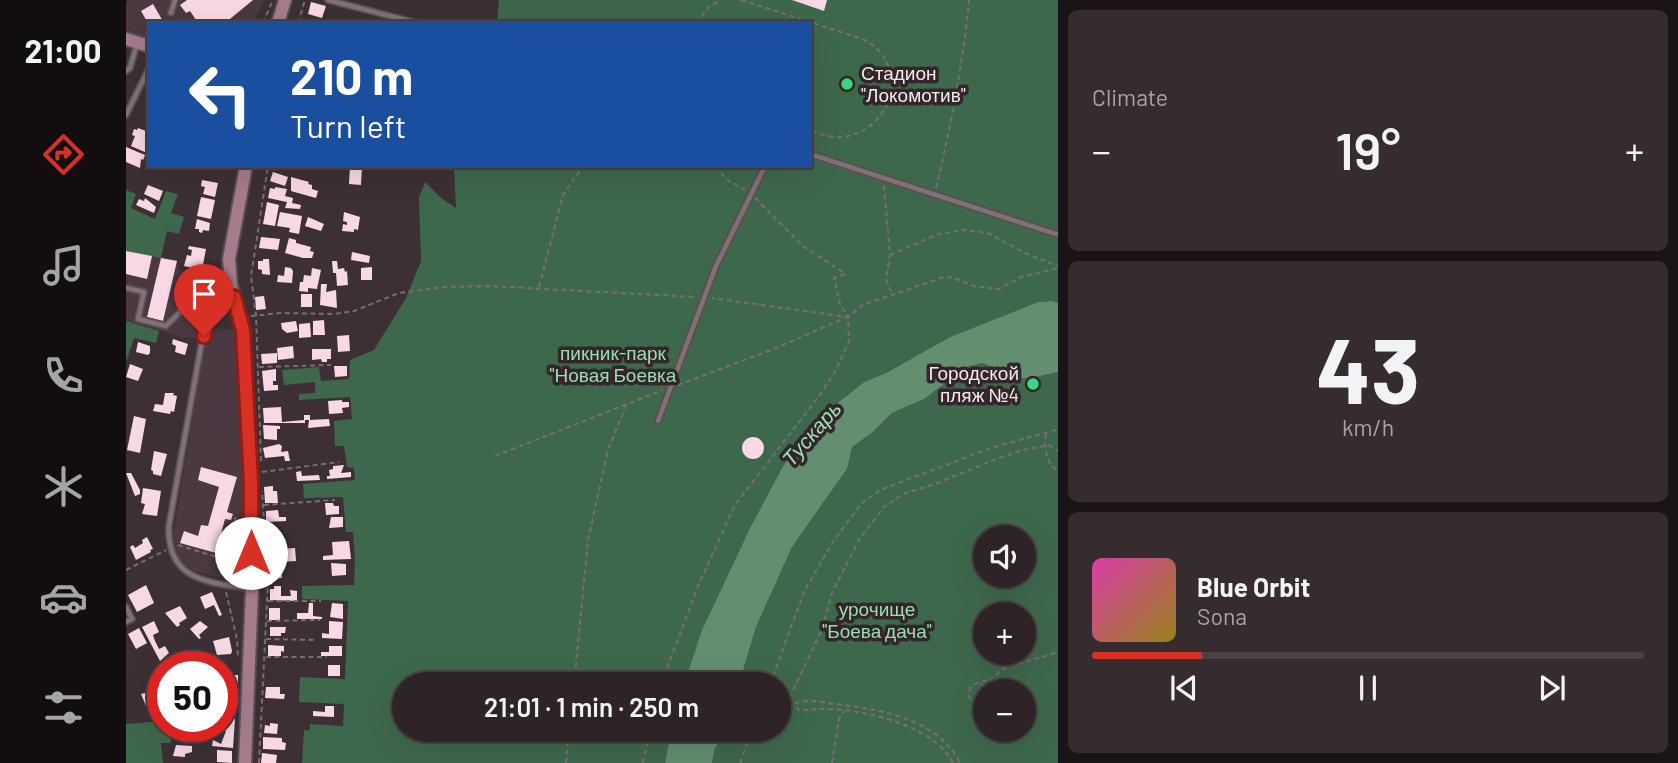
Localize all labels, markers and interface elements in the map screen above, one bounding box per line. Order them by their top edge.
text: 21:00 [24,31,102,69]
text: 210 m [290,46,413,105]
icon: left [175,49,266,140]
place label: Стадион "Локомотив" [861,61,966,106]
marker: Стадион "Локомотив" [839,76,855,92]
text: Climate [1092,83,1168,111]
text: Turn left [290,106,407,144]
text: 19° [1335,118,1401,180]
text: − [1092,127,1111,173]
text: + [1625,127,1644,173]
icon: directions [39,130,88,179]
icon: music [39,241,88,290]
pin [174,264,234,336]
icon: arrive [185,275,223,313]
text: 43 [1316,313,1420,422]
park label: пикник-парк "Новая Боевка [550,341,677,386]
icon: phone [39,351,88,400]
place label: Городской пляж №4 [928,361,1019,406]
marker: Городской пляж №4 [1025,376,1041,392]
water label: Тускарь [776,396,846,470]
text: km/h [1342,413,1394,441]
icon: climate [39,462,88,511]
position arrow [214,516,288,590]
map controls [973,525,1036,742]
button: sound [973,525,1036,588]
text: Blue Orbit [1197,571,1310,602]
icon: car [39,573,88,622]
park label: урочище "Боева дача" [822,597,932,642]
button: + [973,602,1036,665]
text: Sona [1197,602,1247,630]
speed limit sign: 50 [147,651,238,742]
icon: previous [1165,669,1203,707]
icon: pause [1349,669,1387,707]
icon: next [1533,669,1571,707]
button: − [973,679,1036,742]
icon: filters [39,683,88,732]
text: 21:01 · 1 min · 250 m [484,691,699,722]

